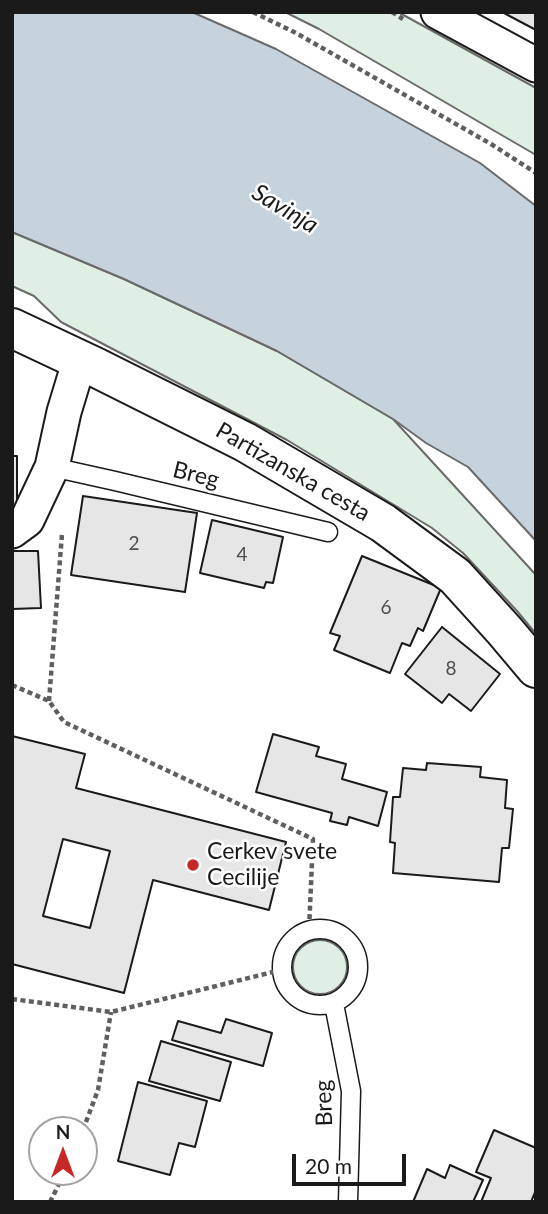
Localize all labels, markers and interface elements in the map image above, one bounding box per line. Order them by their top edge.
water label: Savinja [247,178,323,240]
street label: Partizanska cesta [211,417,375,527]
street label: Breg [170,456,222,494]
house number: 2 [128,533,140,555]
house number: 4 [236,544,248,566]
house number: 6 [380,597,392,619]
house number: 8 [445,658,457,680]
place label: Cerkev svete Cecilije [207,838,337,892]
marker: Cerkev svete Cecilije [185,857,201,873]
street label: Breg [309,1079,339,1127]
north arrow [28,1116,98,1186]
text: N [56,1120,70,1143]
scale bar [296,1140,410,1184]
text: 20 m [305,1153,352,1178]

